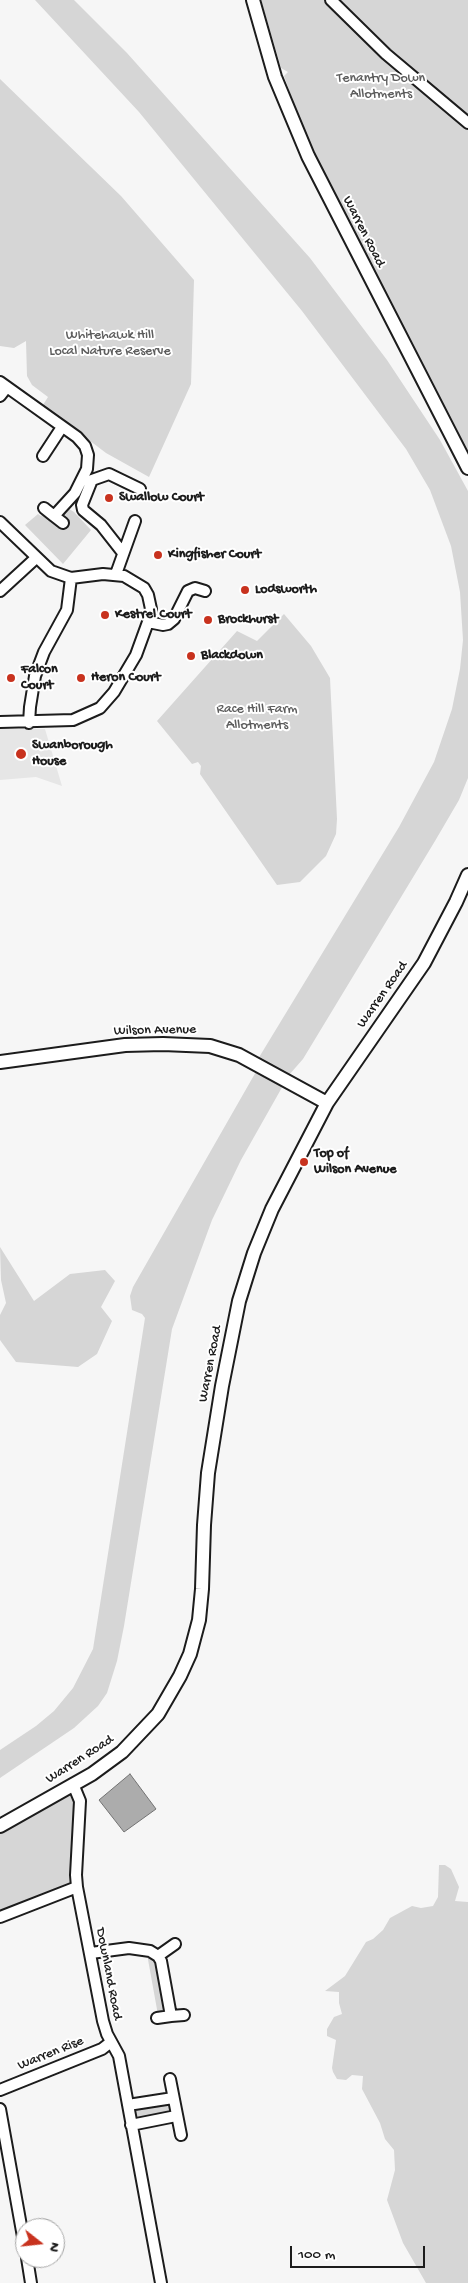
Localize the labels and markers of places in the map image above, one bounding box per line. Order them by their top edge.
place label: Swallow Court [119,490,204,506]
marker: Swallow Court [103,492,115,504]
place label: Kingfisher Court [168,547,261,563]
marker: Kingfisher Court [152,549,164,561]
place label: Lodsworth [255,582,317,598]
marker: Lodsworth [239,584,251,596]
place label: Kestrel Court [115,607,191,623]
marker: Kestrel Court [99,609,111,621]
place label: Brockhurst [218,612,278,628]
marker: Brockhurst [202,614,214,626]
place label: Blackdown [201,648,263,664]
marker: Blackdown [185,650,197,662]
place label: Falcon Court [21,662,58,694]
place label: Heron Court [91,670,161,686]
marker: Falcon Court [5,672,17,684]
marker: Heron Court [75,672,87,684]
place label: Swanborough House [32,738,113,770]
marker: Swanborough House [14,747,28,761]
place label: Top of Wilson Avenue [314,1146,397,1178]
marker: Top of Wilson Avenue [298,1156,310,1168]

